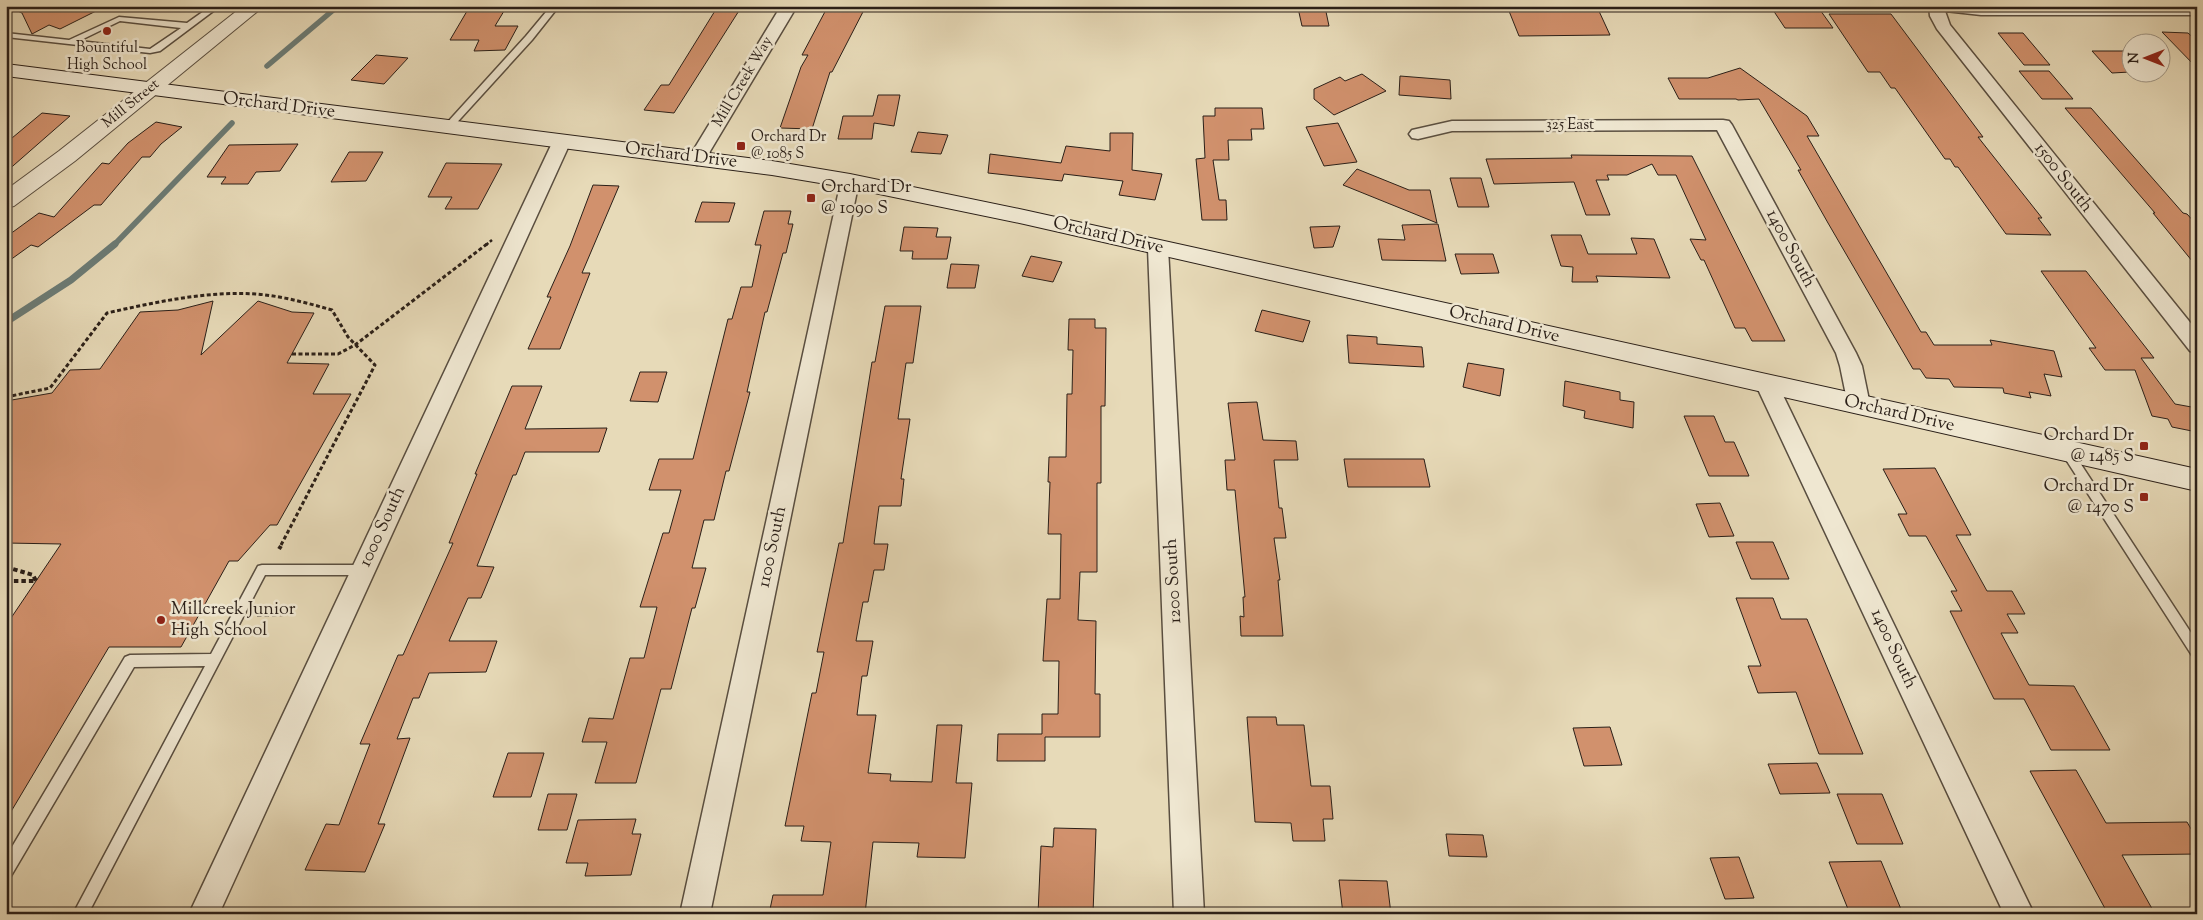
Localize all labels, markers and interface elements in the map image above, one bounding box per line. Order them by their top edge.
marker: Bountiful High School [101,25,113,37]
street label: Mill Creek Way [708,32,779,131]
north arrow [2120,32,2170,82]
place label: Bountiful High School [67,38,147,76]
text: N [2125,52,2145,64]
street label: Mill Street [98,74,164,134]
street label: Orchard Drive [221,86,337,126]
street label: 325 East [1546,115,1594,136]
place label: Orchard Dr @ 1085 S [751,127,827,165]
street label: Orchard Drive [623,136,739,176]
street label: 1500 South [2027,137,2099,219]
marker: Orchard Dr @ 1085 S [735,140,747,152]
place label: Orchard Dr @ 1090 S [821,175,912,222]
marker: Orchard Dr @ 1090 S [805,192,817,204]
street label: 1400 South [1758,205,1822,293]
street label: Orchard Drive [1050,211,1166,261]
street label: Orchard Drive [1446,300,1562,350]
street label: Orchard Drive [1841,389,1957,439]
place label: Orchard Dr @ 1485 S [2043,423,2134,470]
marker: Orchard Dr @ 1485 S [2138,440,2150,452]
place label: Orchard Dr @ 1470 S [2043,474,2134,521]
street label: 1000 South [353,482,413,571]
marker: Orchard Dr @ 1470 S [2138,491,2150,503]
street label: 1100 South [752,503,794,590]
street label: 1200 South [1159,537,1189,624]
place label: Millcreek Junior High School [171,597,296,644]
street label: 1400 South [1863,605,1923,694]
marker: Millcreek Junior High School [155,614,167,626]

